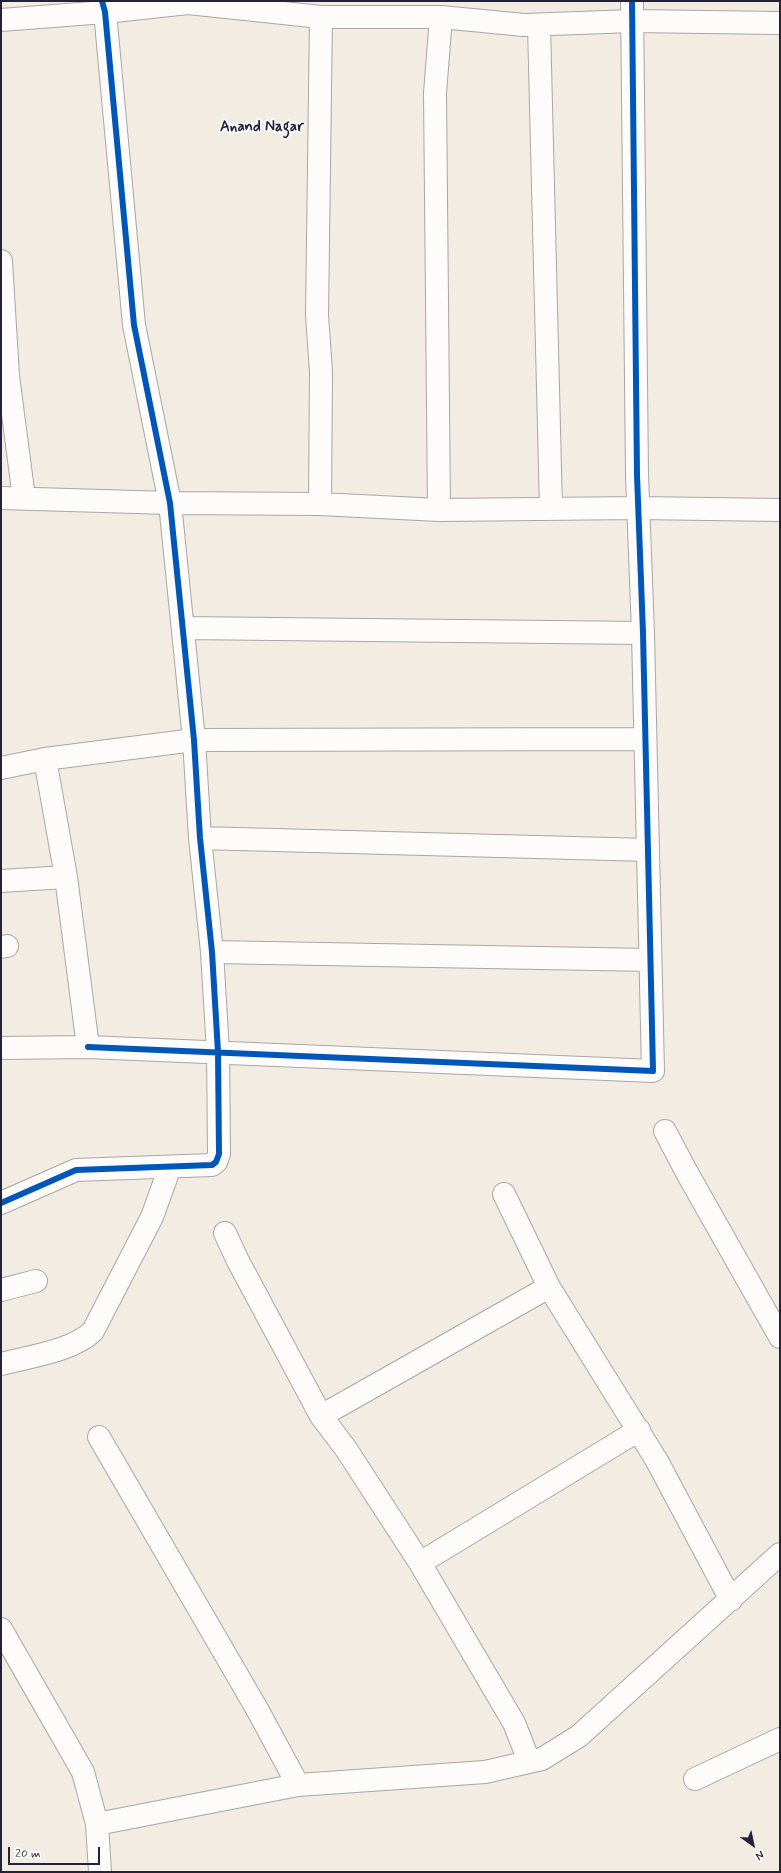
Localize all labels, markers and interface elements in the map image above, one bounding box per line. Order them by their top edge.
district label: Anand Nagar [220,119,304,137]
north arrow [733,1825,773,1865]
scale bar [10,1839,102,1865]
text: 20 m [15,1846,41,1862]
text: N [753,1847,766,1863]

